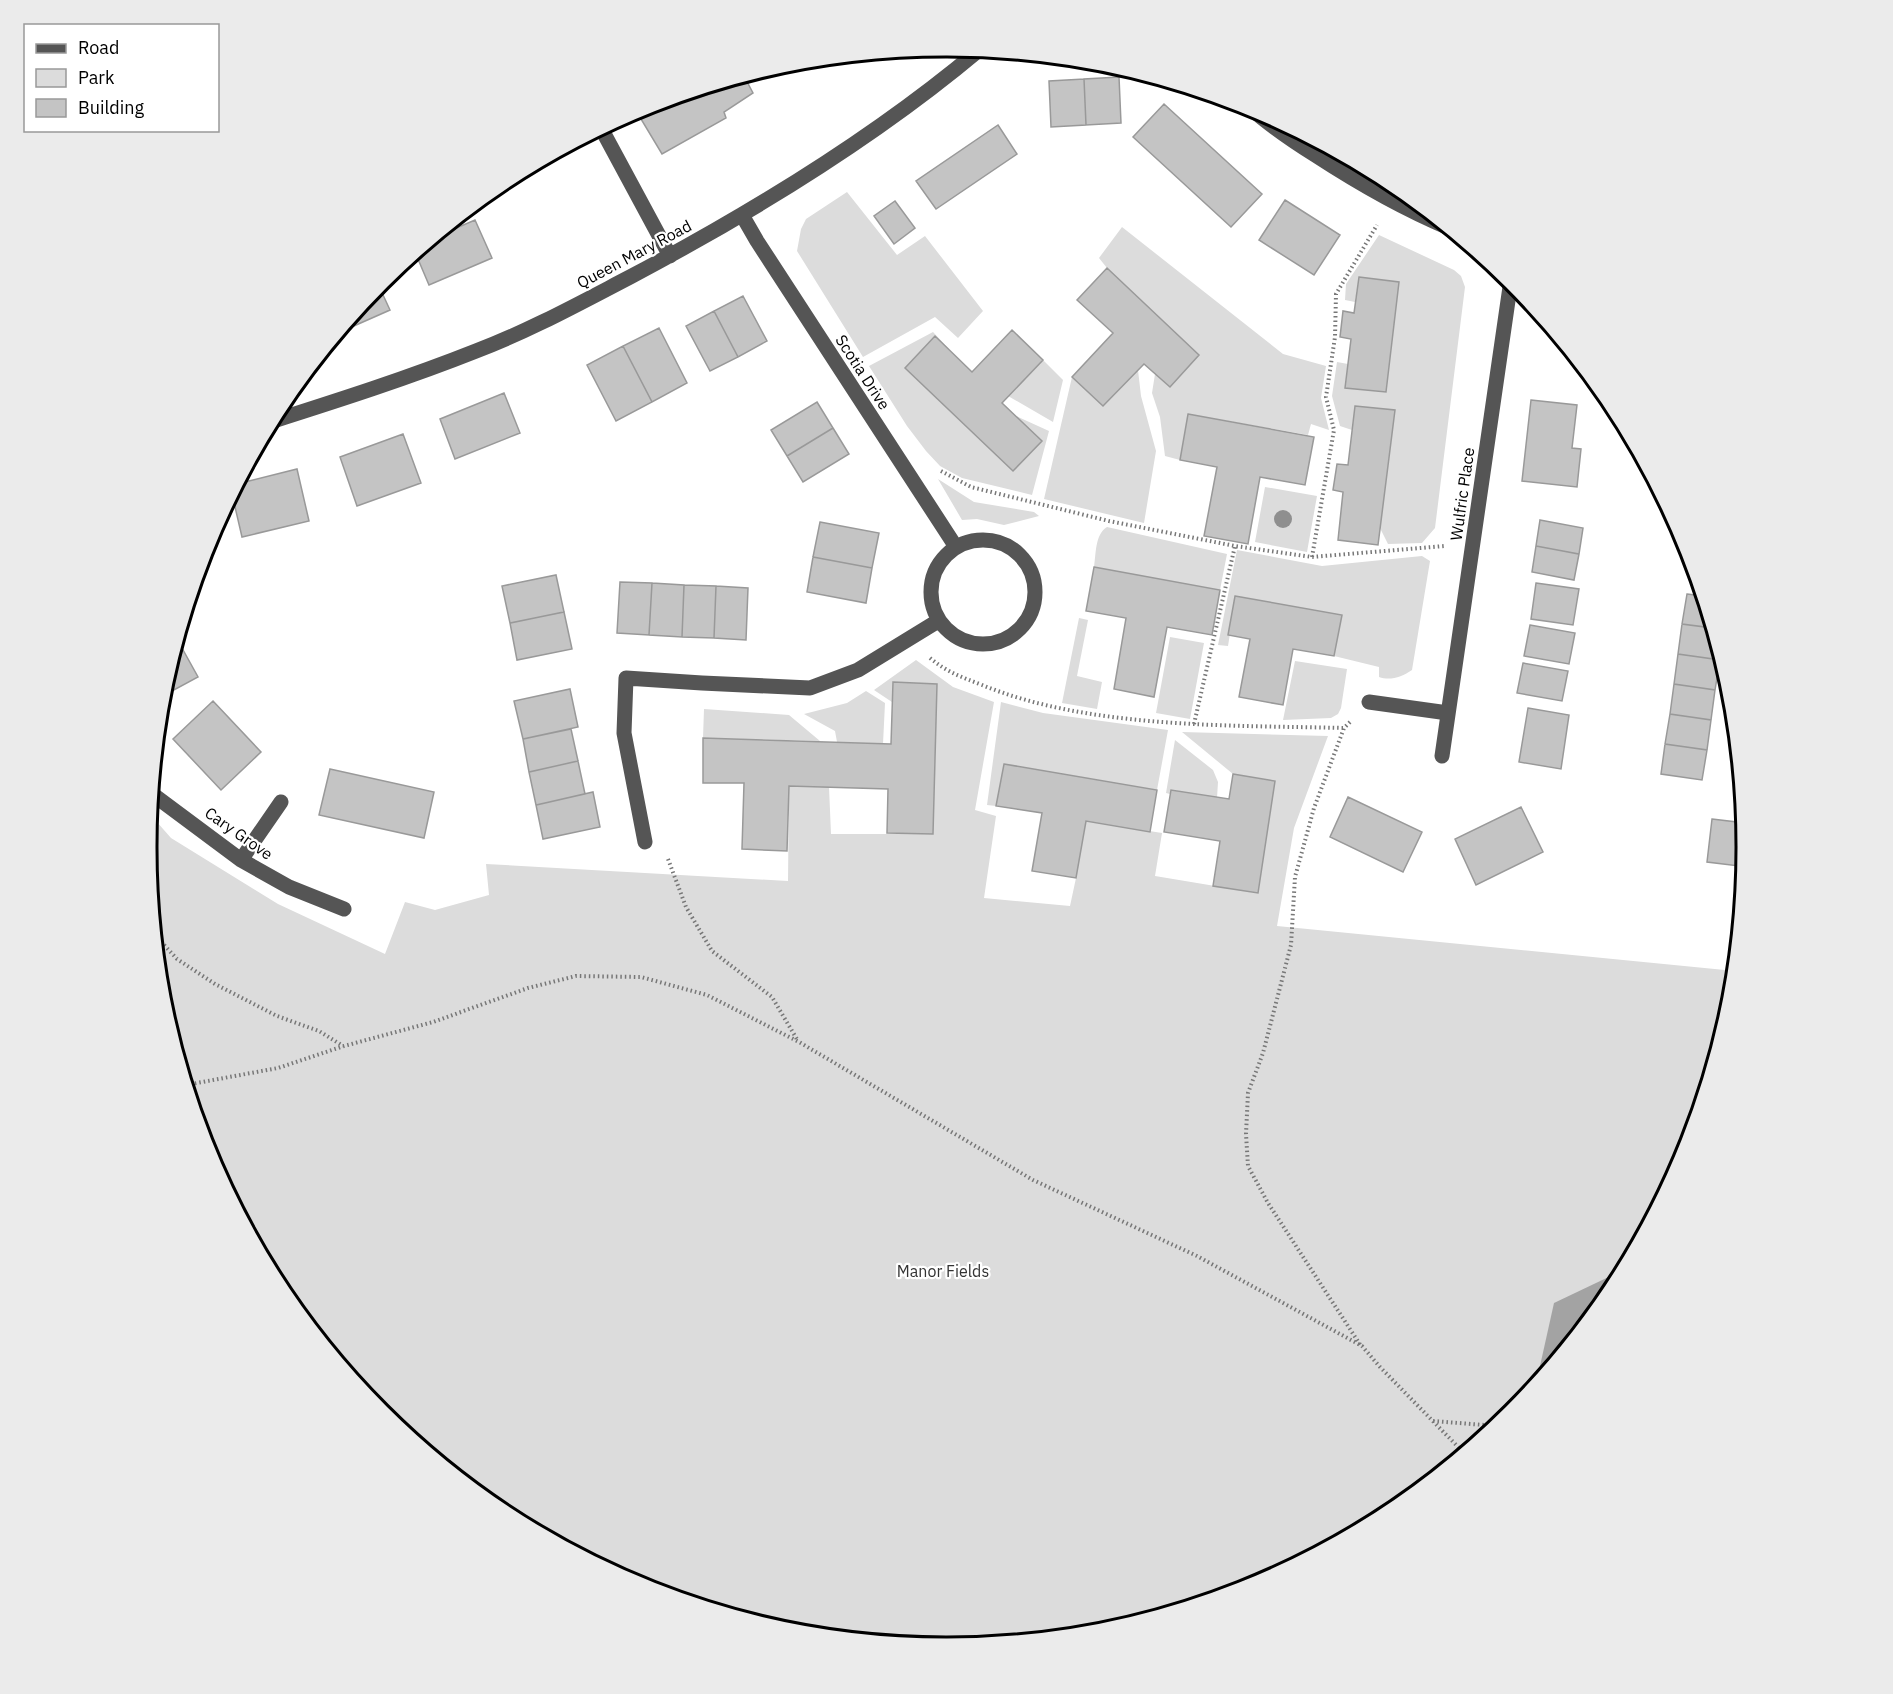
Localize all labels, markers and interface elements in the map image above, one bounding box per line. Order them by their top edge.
legend [24,24,219,132]
text: Road [78,36,119,59]
text: Park [78,66,115,89]
text: Building [78,96,145,119]
street label: Queen Mary Road [573,215,695,293]
street label: Scotia Drive [831,331,895,413]
street label: Wulfric Place [1446,446,1478,542]
street label: Cary Grove [201,802,277,864]
park label: Manor Fields [897,1261,989,1281]

